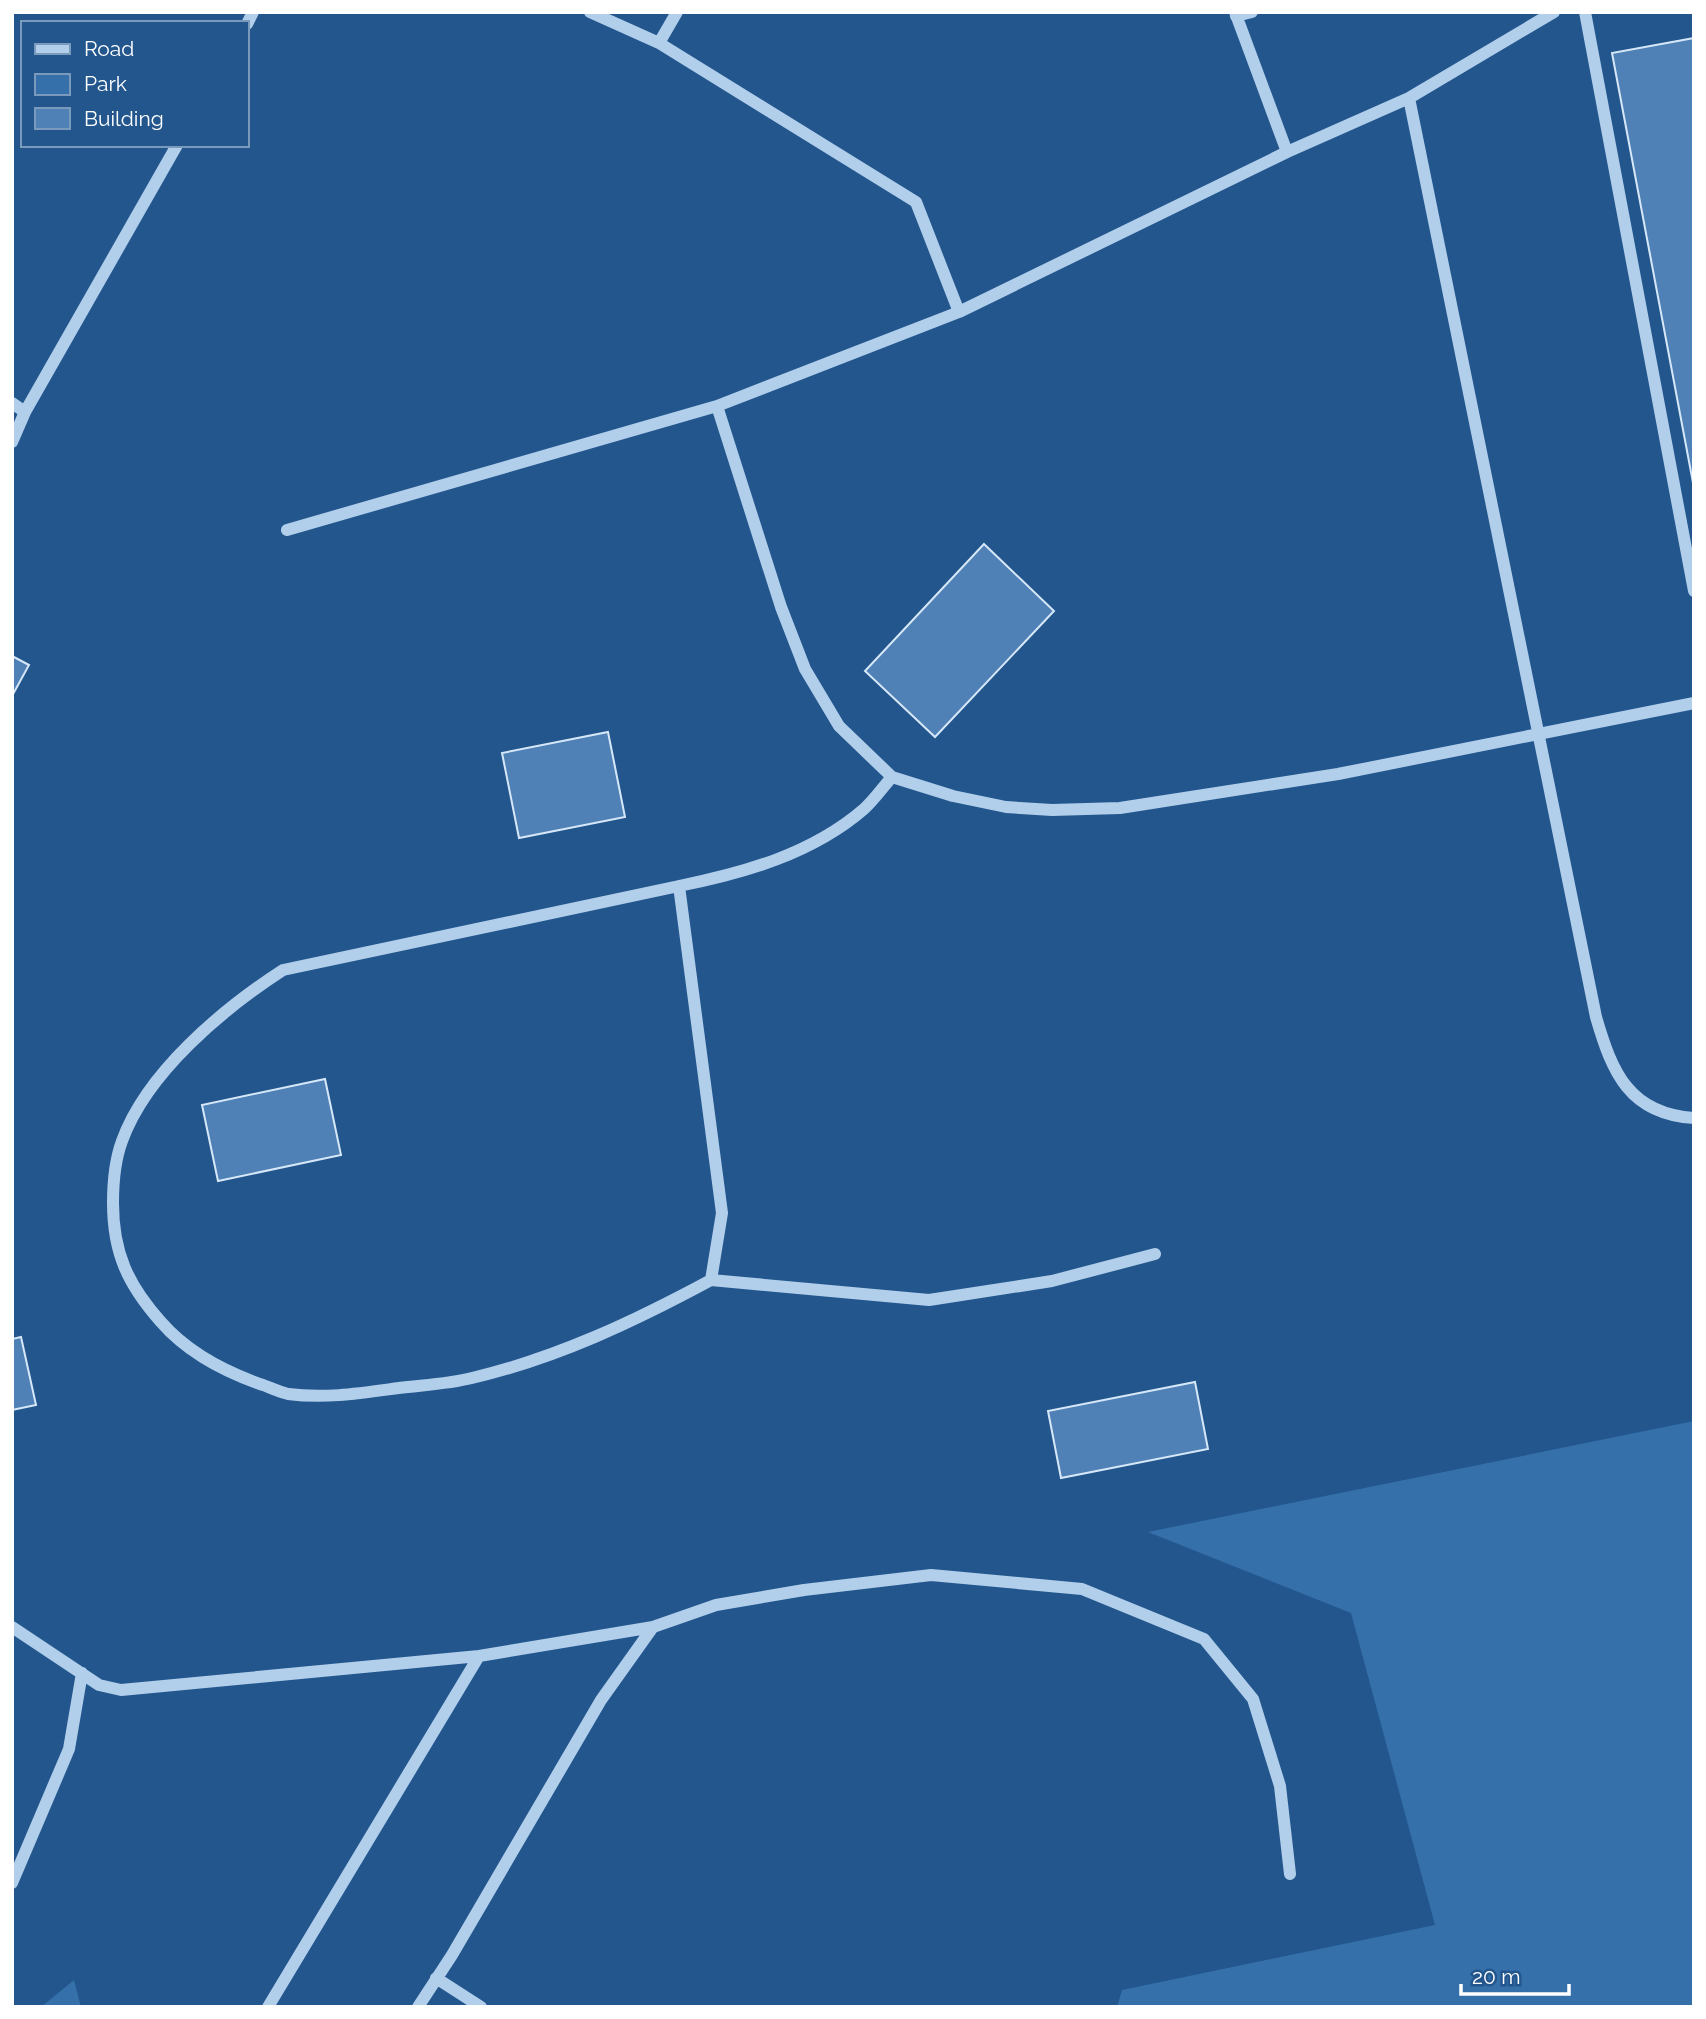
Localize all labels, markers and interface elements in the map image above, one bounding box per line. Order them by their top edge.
legend [21,21,248,147]
text: Road [84,36,134,61]
text: Park [84,71,127,96]
text: Building [84,106,164,131]
scale bar [1461,1952,1570,1996]
text: 20 m [1472,1964,1520,1989]

